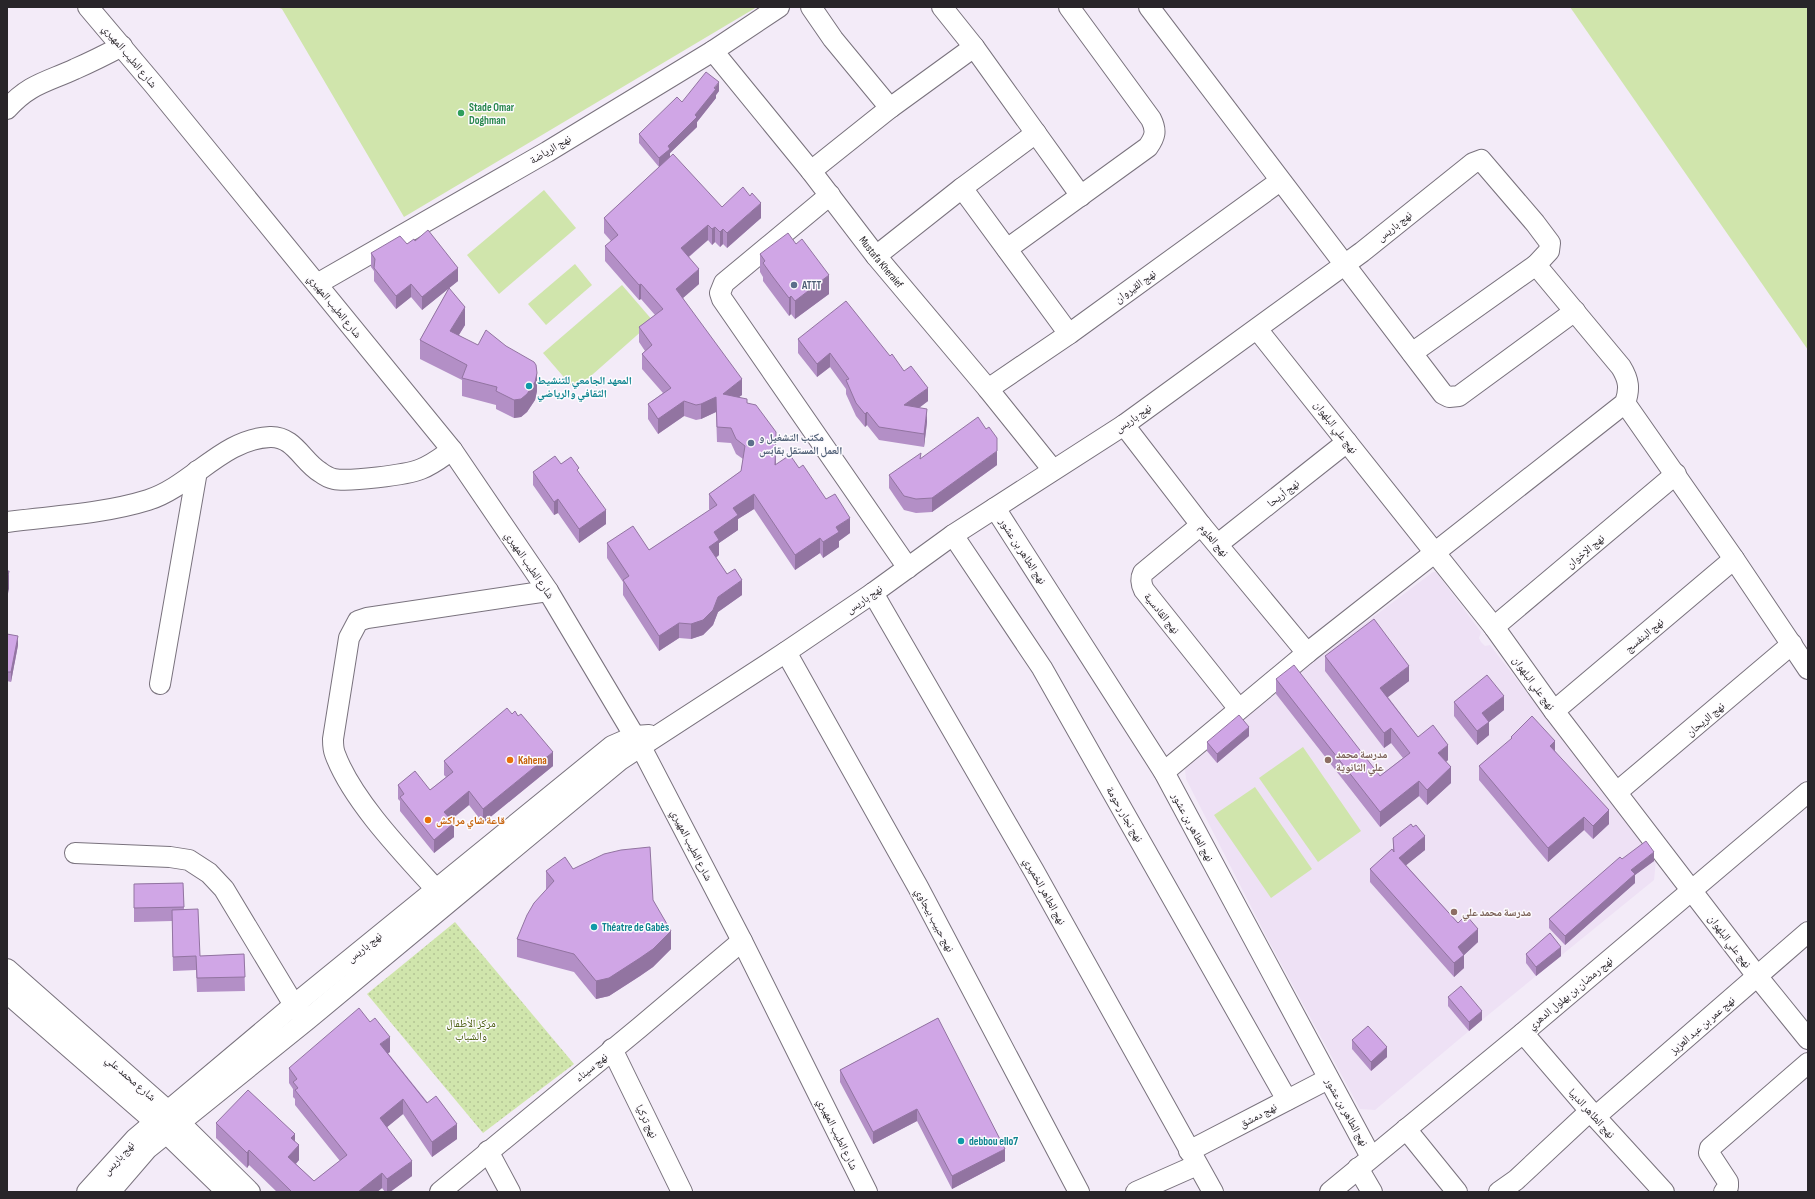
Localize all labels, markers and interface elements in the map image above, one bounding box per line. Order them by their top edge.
street label: شارع الطيب المهيري [98,22,160,92]
place label: Stade Omar Doghman [469,101,515,127]
marker: Stade Omar Doghman [456,108,466,118]
street label: نهج الرياضة [527,132,573,167]
street label: نهج باريس [1374,208,1414,244]
street label: Mustafa Kheraief [856,234,907,291]
street label: نهج القيروان [1112,267,1159,306]
street label: شارع الطيب المهيري [304,272,364,342]
place label: ATTT [801,279,821,292]
marker: ATTT [789,280,799,290]
place label: المعهد الجامعي للتنشيط الثقافي والرياضي [537,374,632,402]
marker: المعهد الجامعي للتنشيط الثقافي والرياضي [524,381,534,391]
street label: نهج علي البلهوان [1310,398,1360,457]
street label: نهج باريس [1113,401,1154,436]
place label: مكتب التشغيل و العمل المستقل بقابس [759,431,842,458]
marker: مكتب التشغيل و العمل المستقل بقابس [746,438,756,448]
street label: نهج أريحا [1264,476,1302,510]
street label: نهج الطاهر بن عشور [996,515,1049,587]
street label: نهج العلوم [1196,521,1231,559]
street label: شارع الطيب المهيري [501,529,557,602]
street label: نهج الإخوان [1564,532,1607,571]
street label: نهج باريس [844,582,885,617]
street label: نهج القادسية [1141,590,1182,636]
street label: نهج البنفسج [1622,615,1666,655]
street label: نهج علي البلهوان [1508,654,1557,714]
street label: نهج الريحان [1684,700,1727,739]
place label: مدرسة محمد علي الثانوية [1336,748,1388,776]
place label: Kahena [518,754,547,767]
marker: Kahena [505,755,515,765]
marker: مدرسة محمد علي الثانوية [1323,755,1333,765]
street label: نهج نجار رحومة [1103,784,1146,844]
street label: نهج الطاهر بن عشور [1168,790,1216,864]
street label: شارع الطيب المهيري [666,807,715,884]
place label: قاعة شاي مراكش [436,814,505,829]
marker: قاعة شاي مراكش [423,815,433,825]
street label: نهج الطاهر الخميري [1019,855,1068,928]
street label: نهج حبيب بيجاوي [911,886,957,955]
place label: مدرسة محمد علي [1462,906,1531,921]
marker: مدرسة محمد علي [1449,907,1459,917]
street label: نهج علي البلهوان [1704,912,1754,971]
place label: Théatre de Gabès [602,921,669,934]
marker: Théatre de Gabès [589,922,599,932]
street label: نهج باريس [344,929,384,965]
street label: نهج رمضان بن بهلول الدهري [1525,954,1617,1034]
street label: نهج عمر بن عبد العزيز [1666,994,1737,1058]
park label: مركز الأطفال والشباب [446,1017,496,1043]
street label: نهج سيناء [572,1050,610,1084]
street label: شارع محمد علي [102,1053,158,1105]
street label: نهج الطاهر بن عشور [1322,1075,1371,1149]
street label: نهج الطاهر الدبيا [1566,1086,1617,1141]
street label: شارع الطيب المهيري [813,1096,861,1173]
street label: نهج دمشق [1237,1100,1279,1131]
street label: نهج تركيا [633,1102,660,1140]
place label: debbou ello7 [969,1135,1018,1148]
marker: debbou ello7 [956,1136,966,1146]
street label: نهج باريس [100,1139,137,1178]

